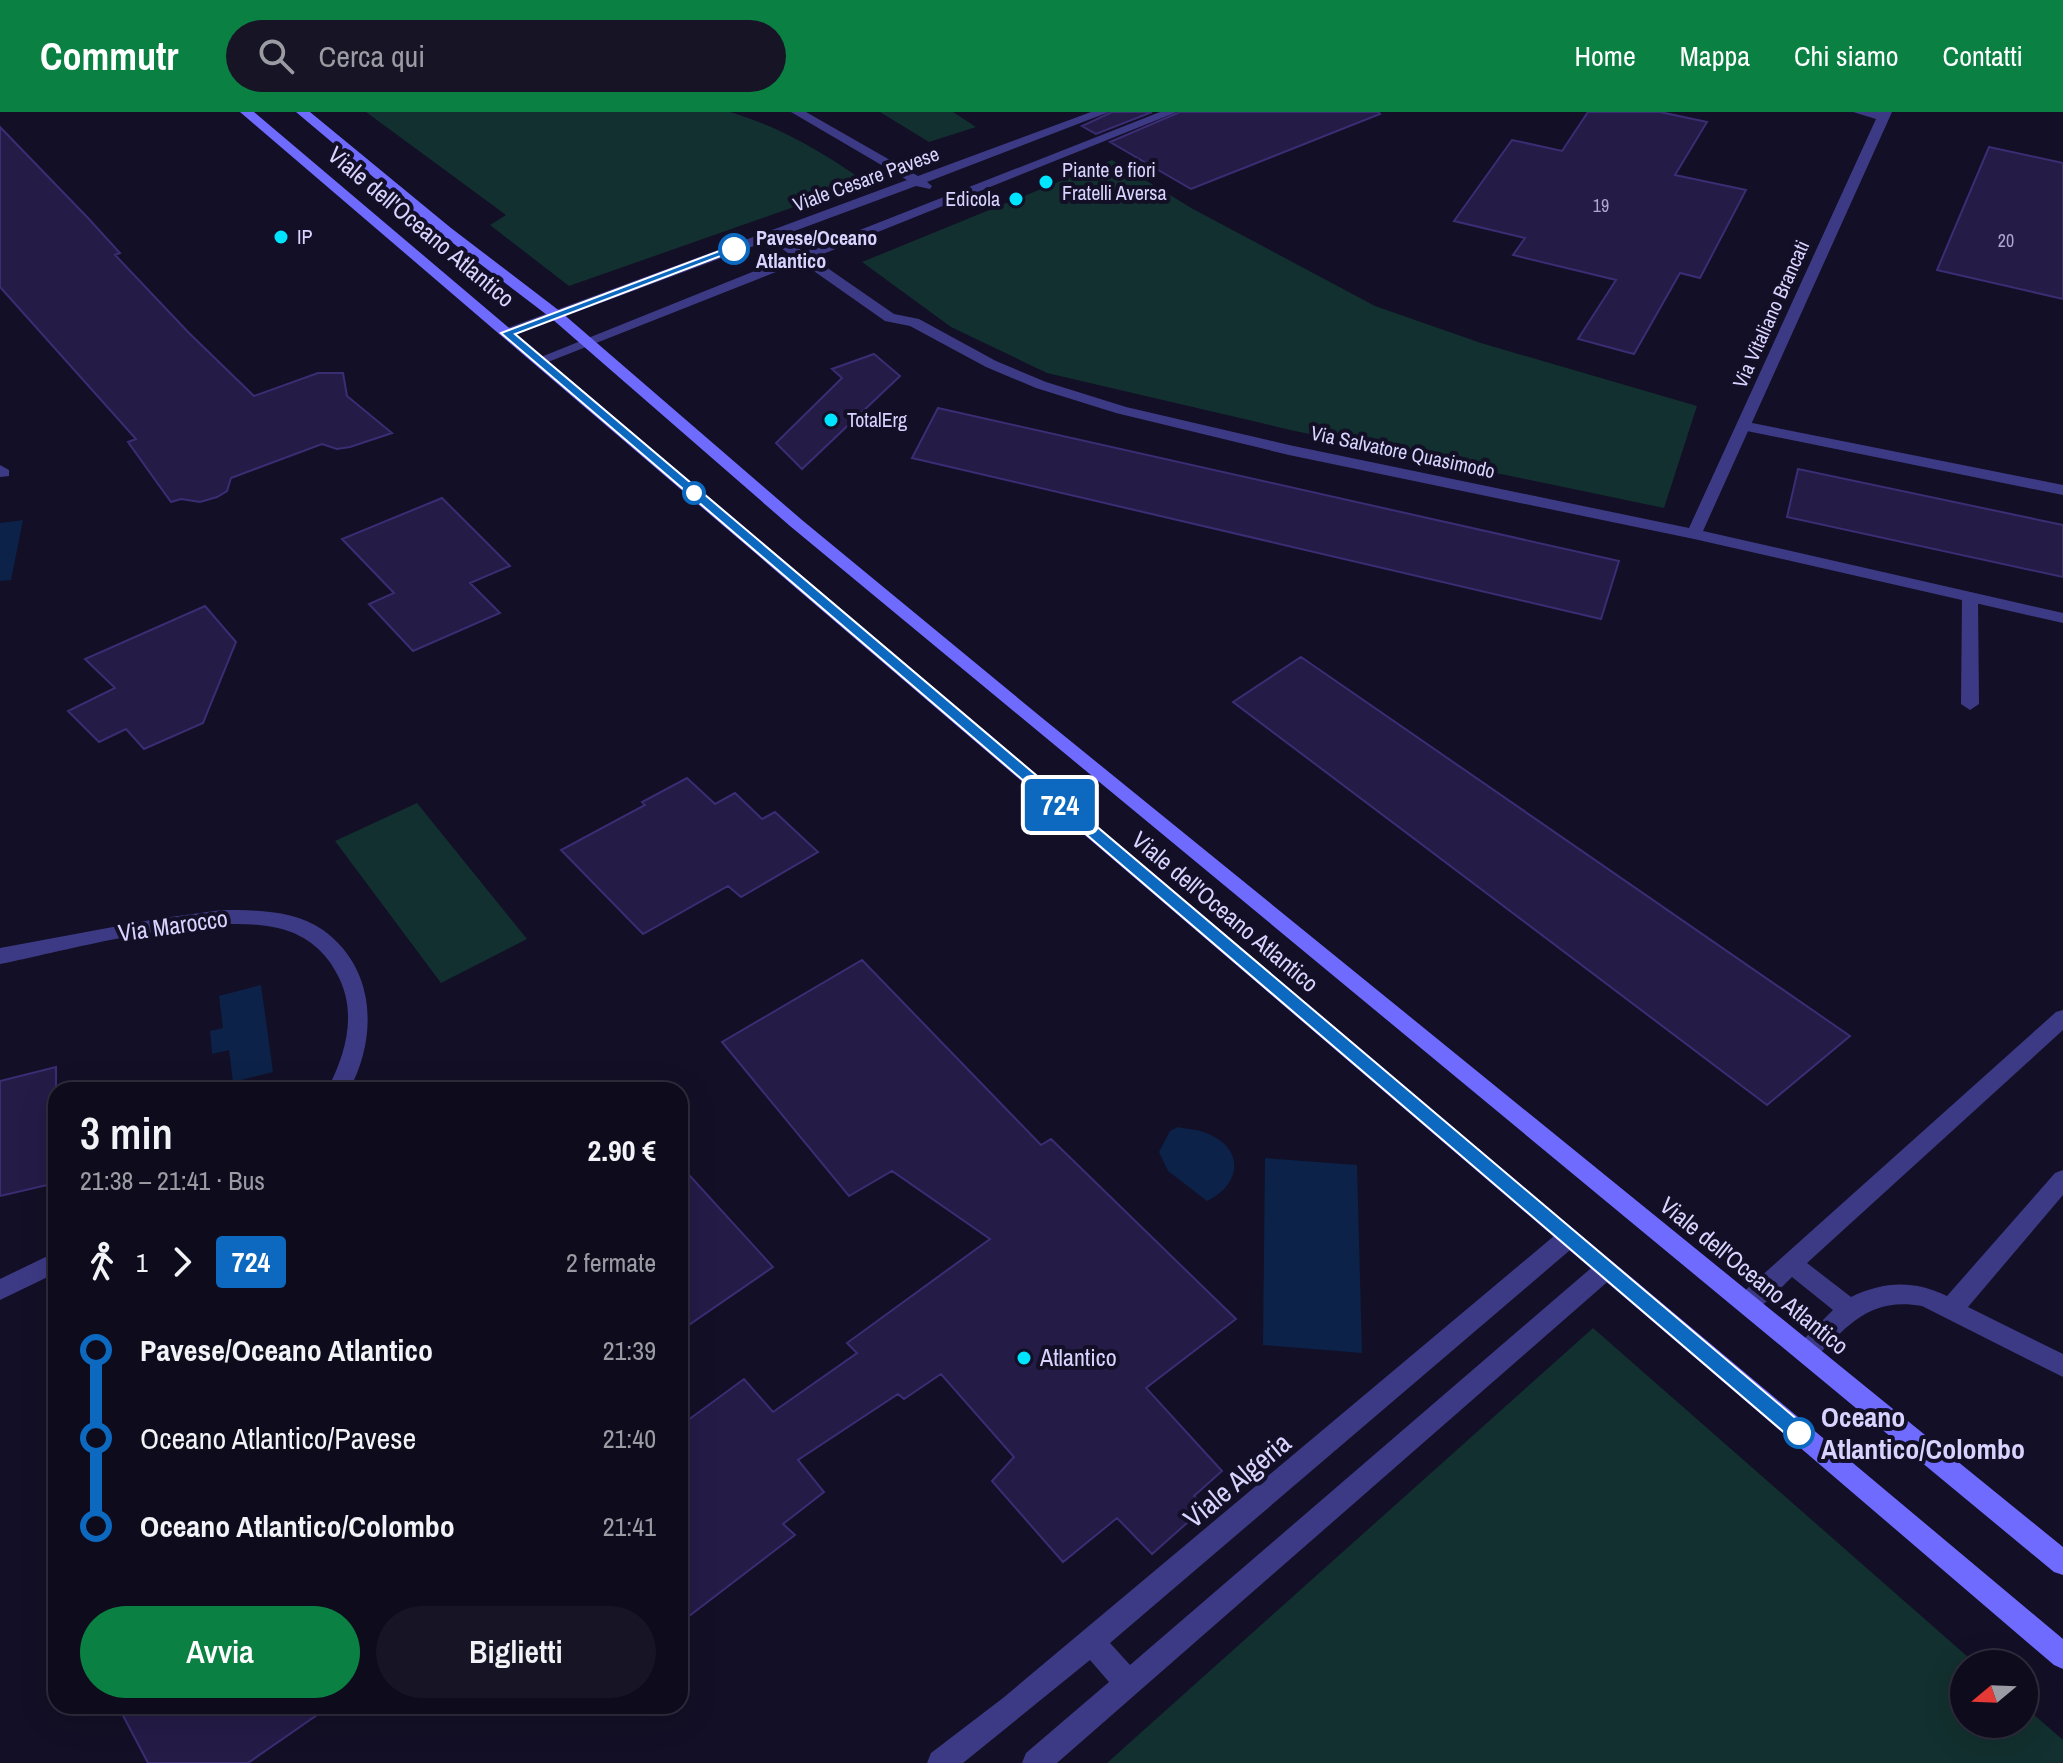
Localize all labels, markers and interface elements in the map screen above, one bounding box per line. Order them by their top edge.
search box [226,20,786,92]
text: Commutr [40,31,178,82]
icon: search [254,34,298,78]
text: Cerca qui [318,36,425,76]
text: Home [1574,37,1636,75]
text: Mappa [1680,37,1750,75]
text: Chi siamo [1794,37,1899,75]
text: Contatti [1943,37,2023,75]
street label: Viale dell'Oceano Atlantico [322,139,522,314]
street label: Viale Cesare Pavese [789,140,943,218]
place label: Piante e fiori Fratelli Aversa [1062,156,1167,206]
marker: Piante e fiori Fratelli Aversa [1037,173,1055,191]
place label: Edicola [945,185,1000,212]
marker: Edicola [1007,190,1025,208]
house number: 19 [1593,193,1609,218]
place label: IP [297,223,313,250]
place label: Pavese/Oceano Atlantico [756,224,877,274]
marker: IP [272,228,290,246]
house number: 20 [1998,228,2014,253]
marker: Pavese/Oceano Atlantico [719,234,749,264]
street label: Via Vitaliano Brancati [1726,236,1815,392]
place label: TotalErg [847,406,907,433]
marker: TotalErg [822,411,840,429]
street label: Via Salvatore Quasimodo [1309,419,1498,484]
unlabelled marker [683,482,705,504]
line badge: 724 [1014,779,1106,831]
text: 724 [1041,786,1079,824]
street label: Viale dell'Oceano Atlantico [1126,824,1326,999]
street label: Via Marocco [116,902,230,949]
text: 3 min [80,1103,173,1163]
text: 2.90 € [588,1130,656,1170]
text: 21:38 – 21:41 · Bus [80,1163,265,1198]
street label: Viale dell'Oceano Atlantico [1654,1189,1856,1361]
icon: walk [80,1240,124,1284]
icon: forward [160,1240,204,1284]
text: 724 [232,1243,270,1281]
text: 1 [136,1245,148,1280]
text: 2 fermate [566,1245,656,1280]
text: Pavese/Oceano Atlantico [140,1330,433,1370]
text: 21:39 [603,1333,656,1368]
place label: Atlantico [1039,1341,1117,1373]
marker: Atlantico [1015,1349,1033,1367]
place label: Oceano Atlantico/Colombo [1821,1398,2025,1468]
text: Oceano Atlantico/Pavese [140,1418,416,1458]
marker: Oceano Atlantico/Colombo [1784,1418,1814,1448]
text: 21:40 [603,1421,656,1456]
street label: Viale Algeria [1175,1424,1299,1536]
text: Oceano Atlantico/Colombo [140,1506,455,1546]
text: 21:41 [603,1509,656,1544]
button: Avvia [80,1606,360,1698]
button: Biglietti [376,1606,656,1698]
north arrow [1950,1650,2038,1738]
map controls [1950,1650,2038,1738]

